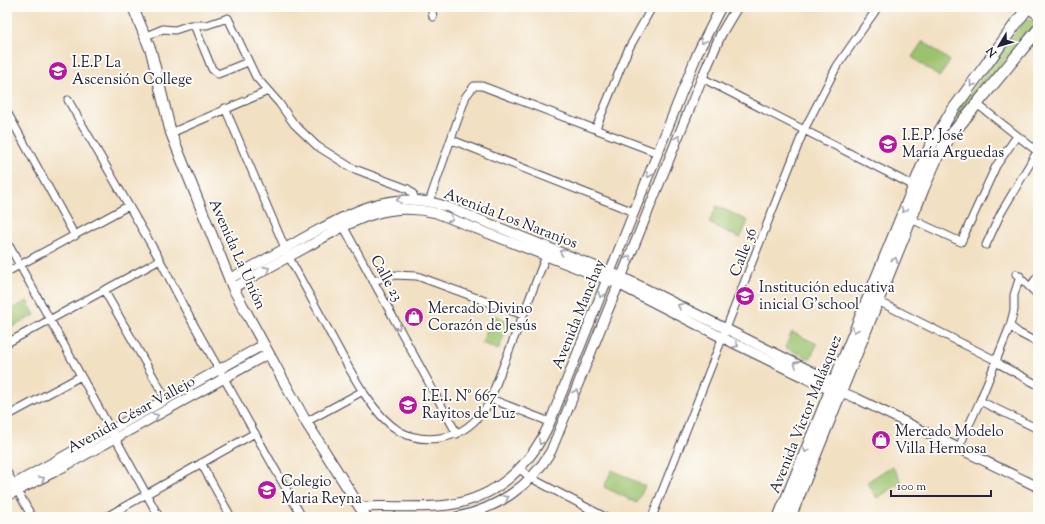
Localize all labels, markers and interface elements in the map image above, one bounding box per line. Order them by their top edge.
north arrow [979,26,1019,66]
one-way arrow [700,37,708,45]
text: N [983,43,1002,61]
place label: I.E.P La Ascensión College [72,53,192,91]
school or university icon: I.E.P La Ascensión College [47,60,69,82]
one-way arrow [970,79,977,86]
place label: I.E.P. José María Arguedas [902,126,1004,164]
school or university icon: I.E.P. José María Arguedas [877,133,899,155]
one-way arrow [674,134,682,141]
one-way arrow [646,171,654,178]
street label: Avenida Los Naranjos [441,184,580,255]
street label: Avenida La Unión [203,196,270,313]
one-way arrow [396,196,402,205]
one-way arrow [901,205,909,213]
one-way arrow [448,214,455,222]
street label: Calle 36 [726,225,763,280]
one-way arrow [558,249,566,257]
street label: Calle 23 [364,252,407,306]
one-way arrow [625,254,633,261]
street label: Avenida Manchay [548,256,611,373]
one-way arrow [890,257,898,264]
one-way arrow [263,266,270,274]
place label: Institución educativa inicial G'school [759,278,895,316]
school or university icon: Institución educativa inicial G'school [734,285,756,307]
one-way arrow [597,292,605,299]
place label: Mercado Divino Corazón de Jesús [428,299,537,337]
one-way arrow [677,303,684,311]
shop icon: Mercado Divino Corazón de Jesús [403,306,425,328]
one-way arrow [394,323,401,330]
one-way arrow [852,325,860,333]
street label: Avenida Victor Malásquez [765,332,848,497]
one-way arrow [732,340,739,348]
one-way arrow [793,361,801,369]
street label: Avenida César Vallejo [64,371,199,459]
place label: I.E.I. N° 667 Rayitos de Luz [422,387,516,425]
one-way arrow [571,388,579,395]
school or university icon: I.E.I. N° 667 Rayitos de Luz [397,394,419,416]
one-way arrow [152,414,159,421]
place label: Mercado Modelo Villa Hermosa [895,422,1004,460]
shop icon: Mercado Modelo Villa Hermosa [870,429,892,451]
one-way arrow [538,438,545,445]
one-way arrow [802,447,810,454]
place label: Colegio Maria Reyna [281,472,362,510]
scale bar [891,472,991,498]
one-way arrow [38,476,45,484]
text: 100 m [897,478,926,496]
school or university icon: Colegio Maria Reyna [256,479,278,501]
one-way arrow [502,495,509,502]

